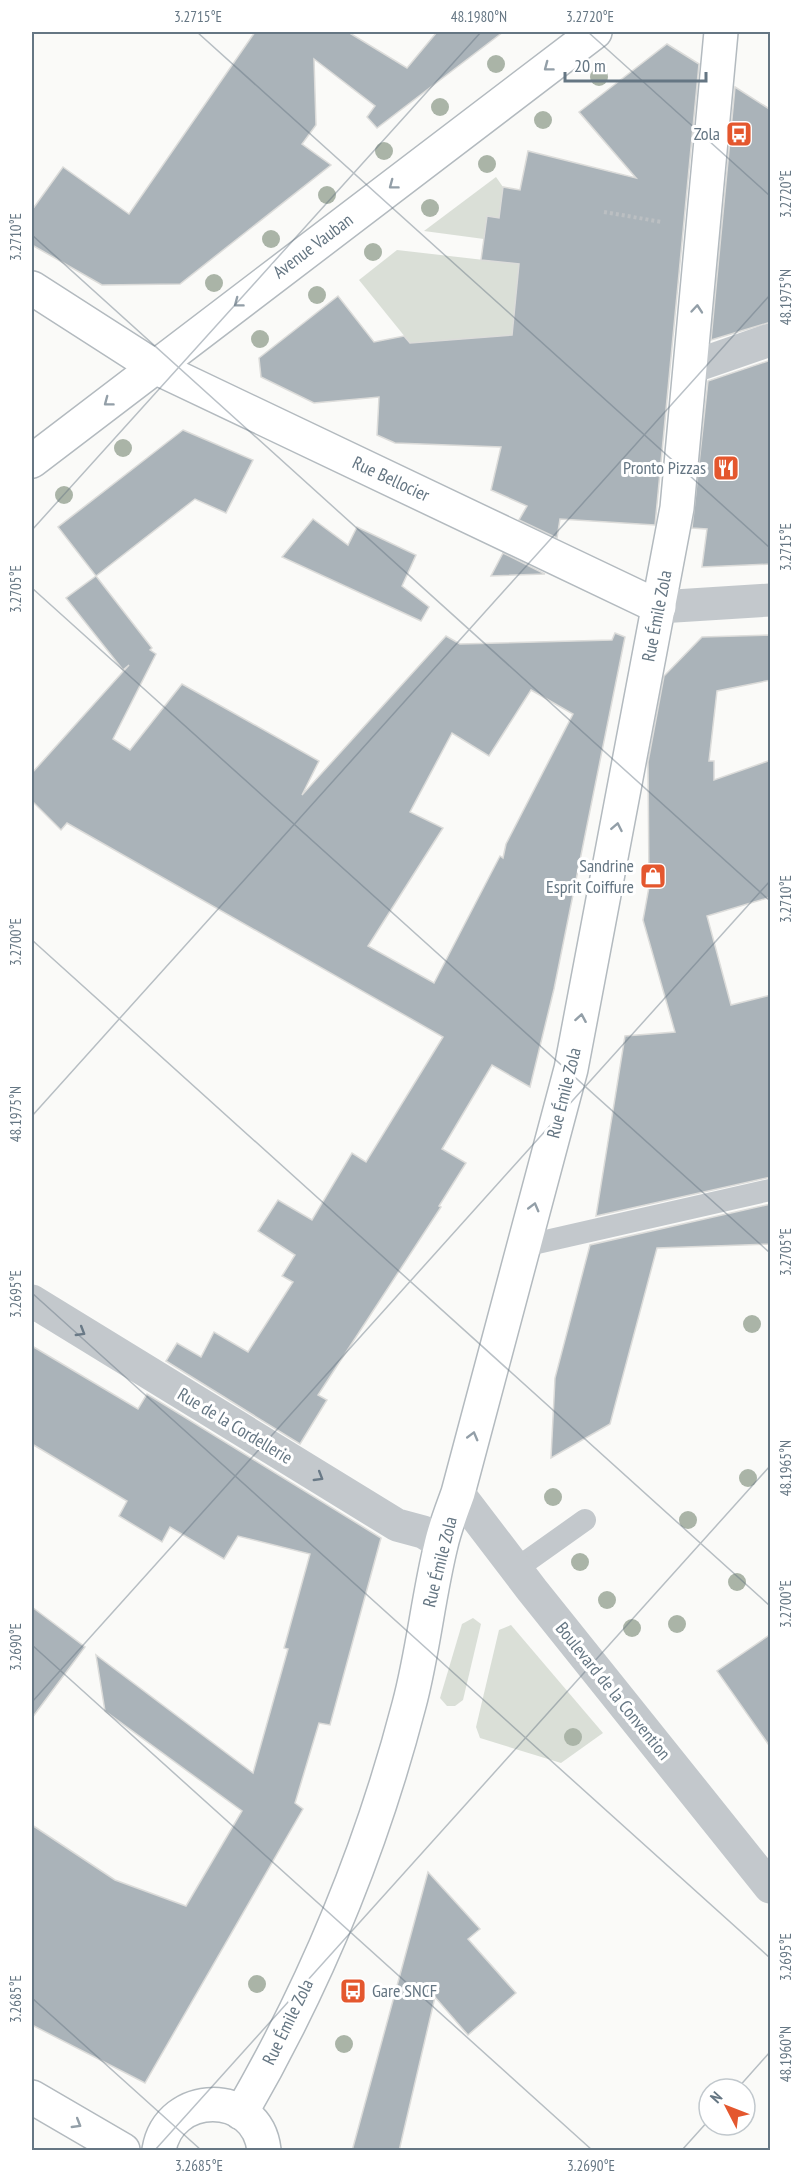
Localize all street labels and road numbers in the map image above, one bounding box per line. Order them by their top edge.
street label: Avenue Vauban [268,208,357,283]
street label: Rue Bellocier [349,451,433,506]
street label: Rue Émile Zola [636,568,677,664]
street label: Rue Émile Zola [541,1045,586,1141]
street label: Rue de la Cordellerie [174,1382,297,1469]
street label: Rue Émile Zola [417,1514,462,1610]
street label: Boulevard de la Convention [551,1617,676,1764]
street label: Rue Émile Zola [257,1975,318,2068]

